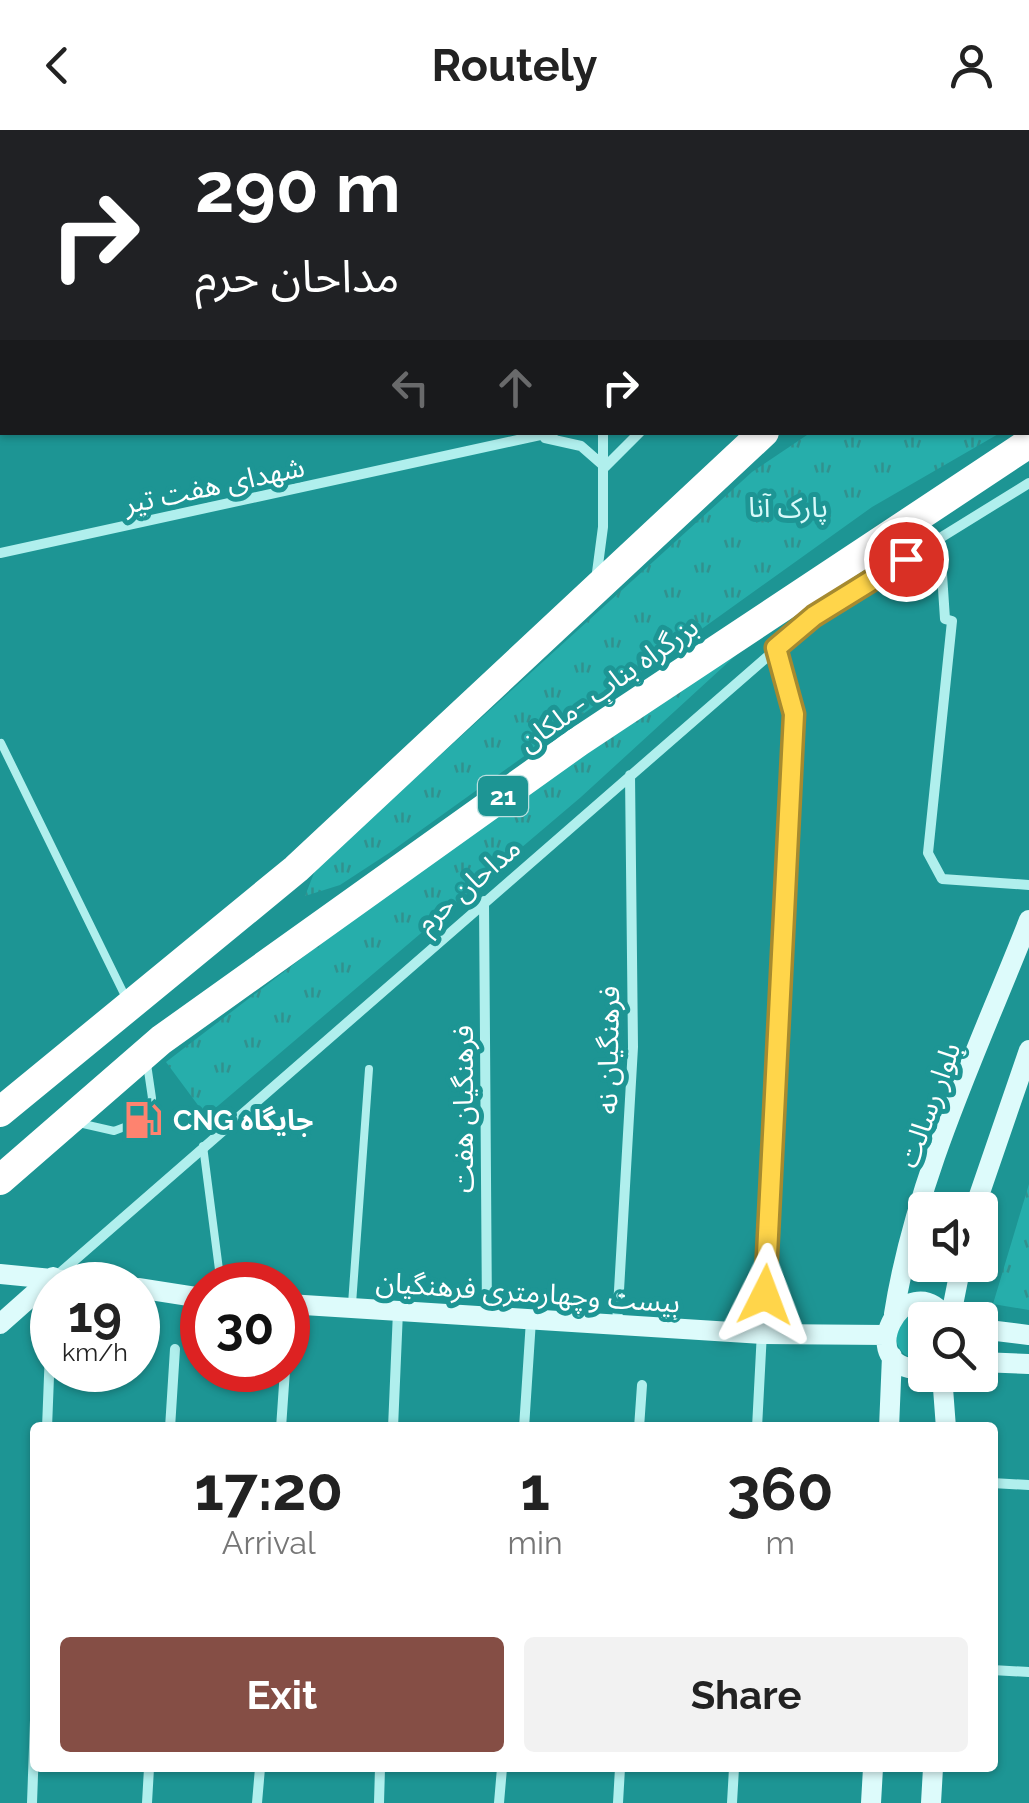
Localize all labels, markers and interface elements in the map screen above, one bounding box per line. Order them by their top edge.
icon: back [30,38,85,93]
icon: person [944,38,999,93]
text: Routely [432,39,597,92]
text: 290 m [195,146,401,228]
icon: right [30,170,160,300]
text: مداحان حرم [195,250,399,303]
icon: left [383,360,438,415]
icon: ahead [488,360,543,415]
icon: right [593,360,648,415]
street label: شهدای هفت تیر [120,450,307,521]
park label: پارک آنا [748,491,828,525]
pin [864,517,949,602]
icon: arrive [879,532,934,587]
street label: بزرگراه بناب -ملکان [512,610,704,759]
road number: 21 [478,776,528,816]
street label: مداحان حرم [409,831,530,943]
street label: فرهنگیان نه [591,986,626,1115]
street label: فرهنگیان هفت [447,1025,480,1193]
street label: بلوار رسالت [892,1038,967,1172]
fuel station icon: CNG جایگاه [122,1099,164,1141]
place label: CNG جایگاه [173,1104,313,1137]
map controls [908,1192,998,1392]
button: sound [908,1192,998,1282]
position arrow [713,1243,817,1347]
speed limit sign: 30 [180,1262,310,1392]
street label: بیست وچهارمتری فرهنگیان [375,1265,681,1321]
text: 19 [68,1285,122,1344]
button: search [908,1302,998,1392]
text: km/h [62,1337,128,1367]
text: 17:20 [194,1454,343,1524]
text: 1 [520,1454,550,1524]
text: 360 [727,1454,834,1524]
text: Arrival [222,1524,316,1561]
text: min [508,1524,563,1561]
text: m [766,1524,795,1561]
button: Exit [60,1637,504,1752]
button: Share [524,1637,968,1752]

